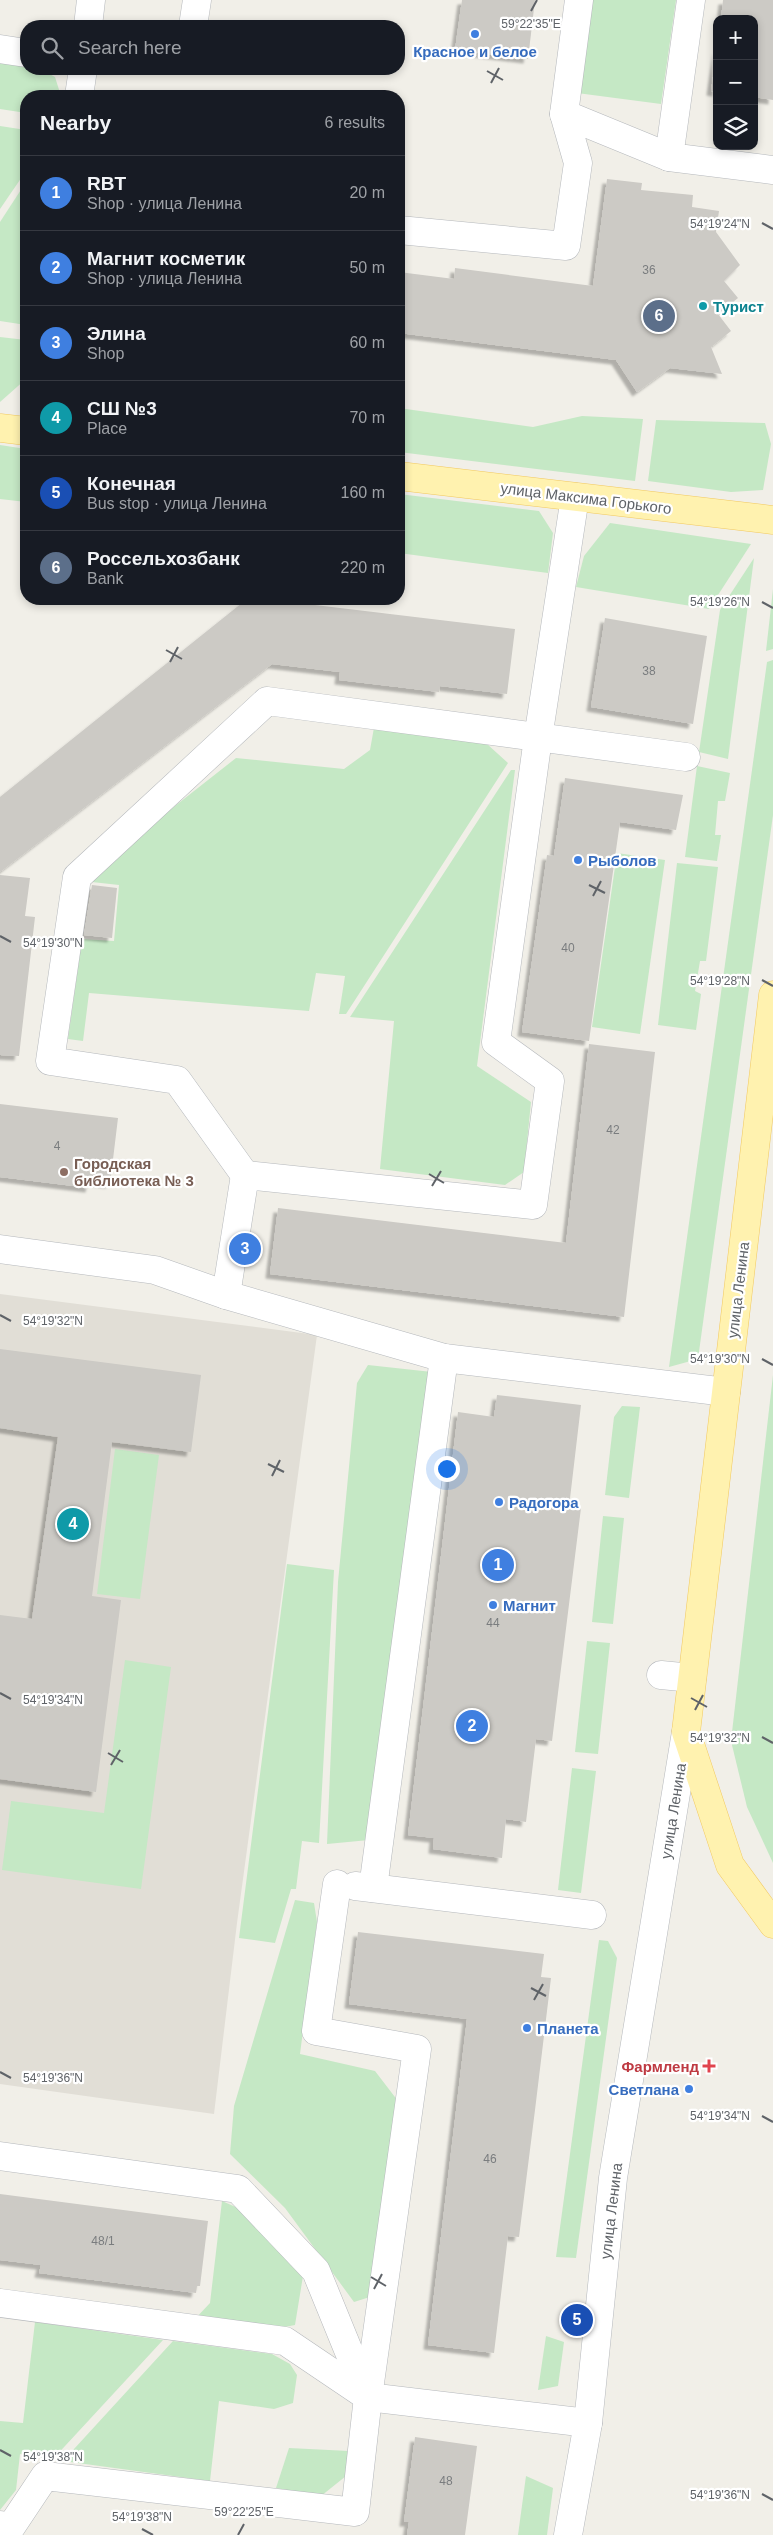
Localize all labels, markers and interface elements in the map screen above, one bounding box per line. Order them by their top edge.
map controls [713,15,758,150]
button: + [713,15,758,60]
text: 59°22'35"E [501,17,561,31]
search box [20,20,405,75]
marker: Красное и белое [469,28,481,40]
icon: search [38,34,66,62]
text: Search here [78,37,182,58]
place label: Красное и белое [413,43,537,60]
button: − [713,60,758,105]
button: layers [713,105,758,150]
text: Nearby [40,111,111,134]
text: 6 results [325,114,385,131]
text: RBT [87,173,126,194]
text: 1 [52,184,60,201]
text: 20 m [349,184,385,201]
text: Shop · улица Ленина [87,195,242,212]
text: 54°19'24"N [690,217,750,231]
text: Магнит косметик [87,248,245,269]
text: 2 [52,259,60,276]
text: 50 m [349,259,385,276]
house number: 36 [642,263,656,277]
text: Shop · улица Ленина [87,270,242,287]
pin: 6 [643,297,675,335]
place label: Турист [713,298,764,315]
marker: Турист [697,300,709,312]
text: Элина [87,323,146,344]
text: 3 [52,334,60,351]
text: 60 m [349,334,385,351]
text: Shop [87,345,124,362]
text: СШ №3 [87,398,157,419]
text: 4 [52,409,60,426]
text: 70 m [349,409,385,426]
text: Place [87,420,127,437]
text: Конечная [87,473,176,494]
street label: улица Максима Горького [500,479,672,517]
text: 5 [52,484,60,501]
text: 160 m [341,484,385,501]
text: Bus stop · улица Ленина [87,495,267,512]
text: Россельхозбанк [87,548,240,569]
text: 6 [52,559,60,576]
text: 220 m [341,559,385,576]
text: Bank [87,570,123,587]
text: 54°19'26"N [690,595,750,609]
house number: 38 [642,664,656,678]
place label: Рыболов [588,852,657,869]
marker: Рыболов [572,854,584,866]
text: 54°19'30"N [23,936,83,950]
house number: 40 [561,941,575,955]
text: 54°19'28"N [690,974,750,988]
house number: 42 [606,1123,620,1137]
house number: 4 [54,1139,61,1153]
place label: Городская библиотека № 3 [74,1155,194,1189]
marker: Городская библиотека № 3 [58,1166,70,1178]
pin: 3 [229,1230,261,1268]
street label: улица Ленина [724,1240,752,1339]
text: 54°19'32"N [23,1314,83,1328]
text: 54°19'30"N [690,1352,750,1366]
your location [434,1456,460,1482]
place label: Радогора [509,1494,579,1511]
marker: Радогора [493,1496,505,1508]
pin: 4 [57,1505,89,1543]
pin: 1 [482,1546,514,1584]
place label: Магнит [503,1597,556,1614]
marker: Магнит [487,1599,499,1611]
house number: 44 [486,1616,500,1630]
text: 54°19'34"N [23,1693,83,1707]
pin: 2 [456,1707,488,1745]
text: 54°19'32"N [690,1731,750,1745]
street label: улица Ленина [657,1761,689,1860]
place label: Планета [537,2020,599,2037]
marker: Планета [521,2022,533,2034]
place label: Фармленд [622,2058,699,2075]
marker: Фармленд [703,2060,715,2072]
text: 54°19'36"N [23,2071,83,2085]
place label: Светлана [609,2081,680,2098]
marker: Светлана [683,2083,695,2095]
text: 54°19'34"N [690,2109,750,2123]
house number: 46 [483,2152,497,2166]
street label: улица Ленина [597,2161,625,2260]
house number: 48/1 [91,2234,115,2248]
pin: 5 [561,2301,593,2339]
text: 54°19'38"N [23,2450,83,2464]
house number: 48 [439,2474,453,2488]
text: 54°19'36"N [690,2488,750,2502]
text: 59°22'25"E [214,2505,274,2519]
text: 54°19'38"N [112,2510,172,2524]

